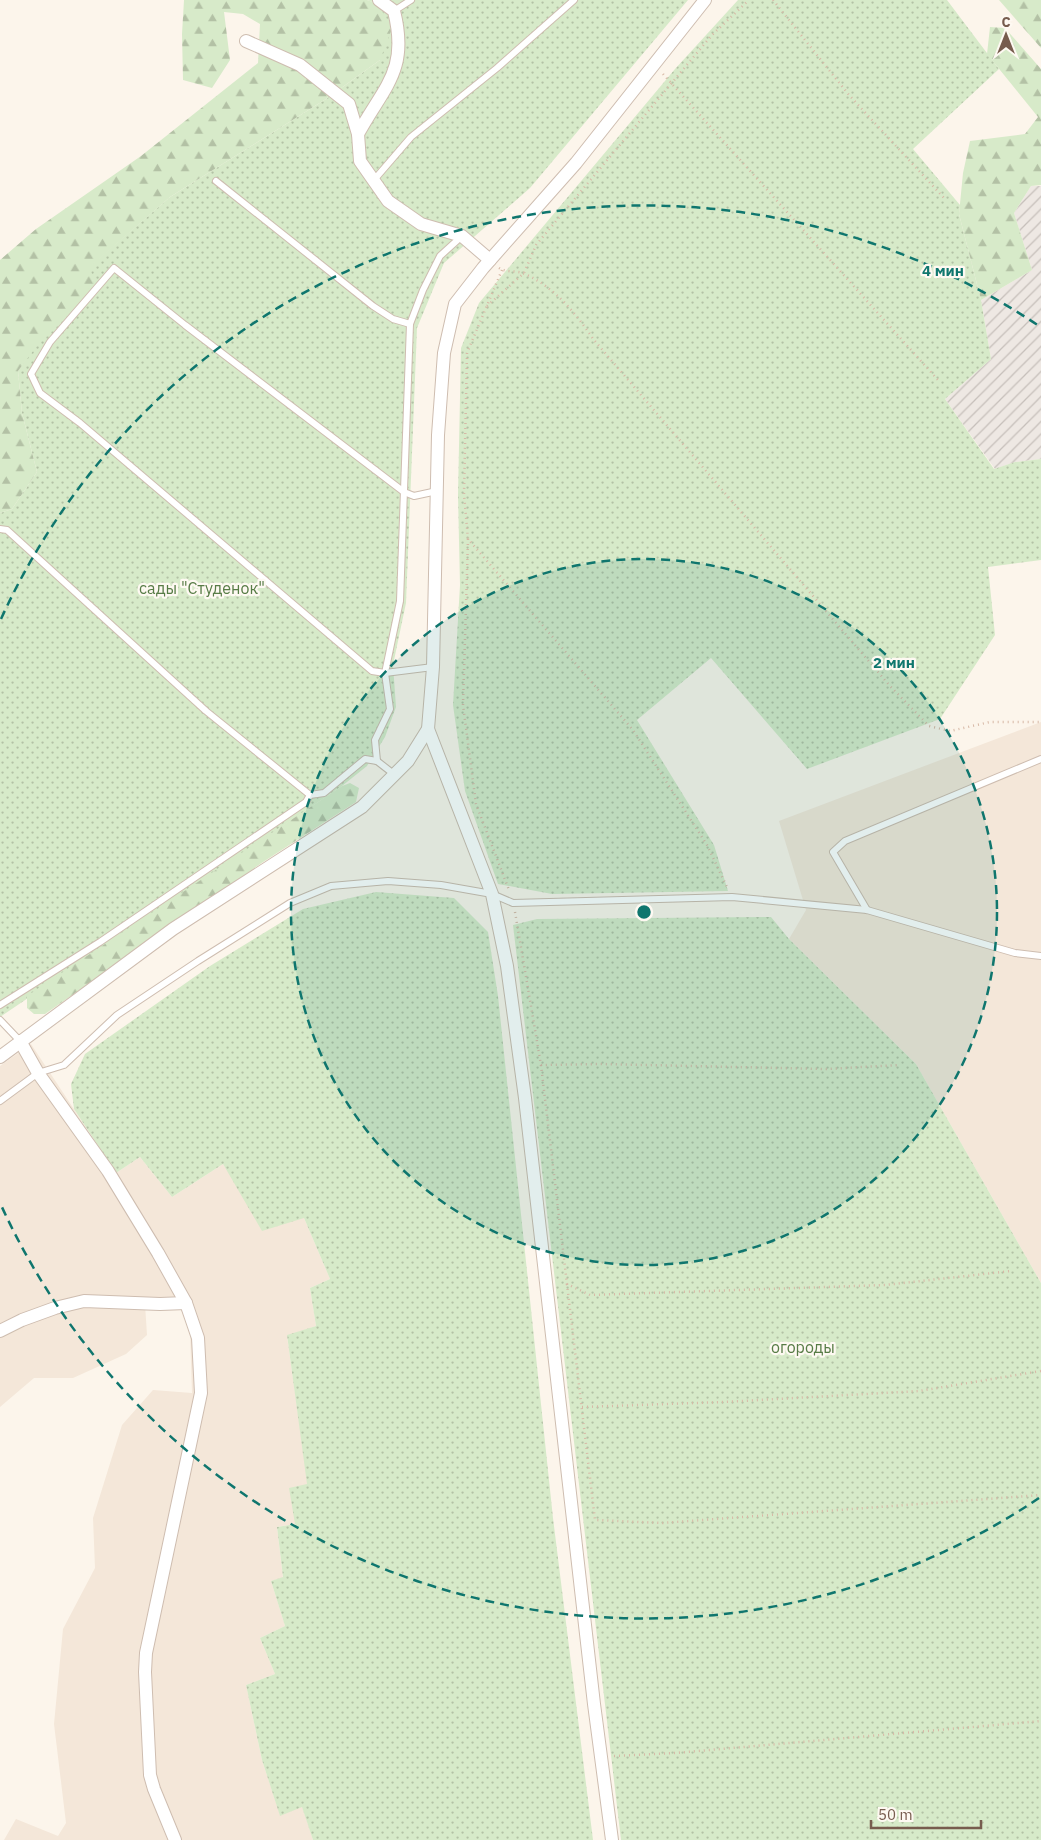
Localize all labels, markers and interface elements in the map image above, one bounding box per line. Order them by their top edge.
north arrow [981,10,1031,60]
text: С [1001,13,1011,31]
text: 4 мин [922,261,964,280]
park label: сады "Студенок" [139,578,265,598]
text: 2 мин [873,653,915,672]
centre of rings [635,903,653,921]
park label: огороды [771,1337,835,1357]
scale bar [871,1798,981,1830]
text: 50 m [878,1805,913,1824]

